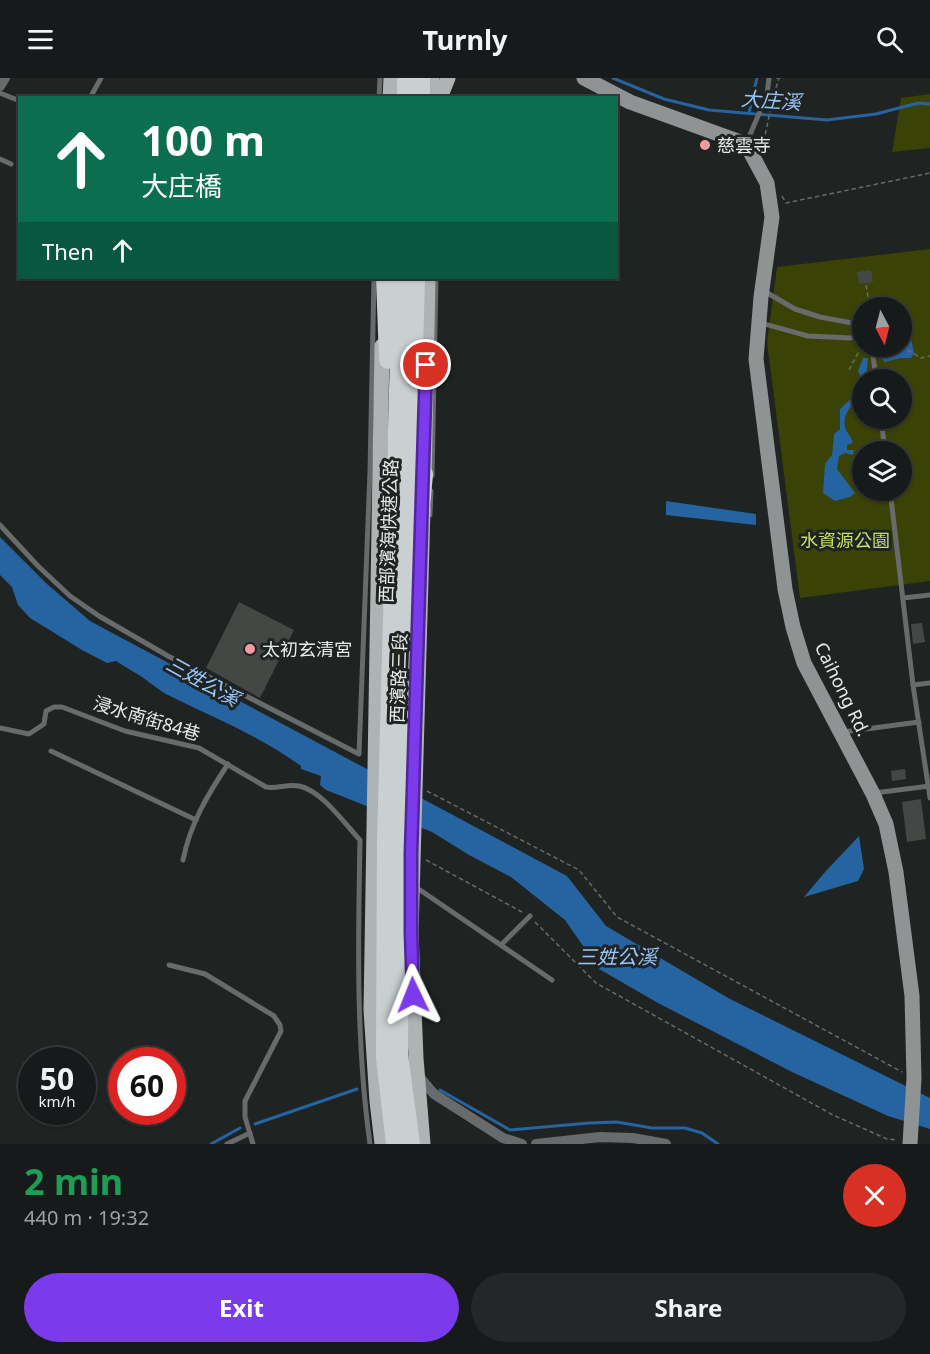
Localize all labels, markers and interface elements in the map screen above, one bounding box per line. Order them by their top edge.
text: Turnly [423,21,507,58]
icon: menu [24,23,57,56]
icon: search [873,23,906,56]
water label: 大庄溪 [740,84,805,116]
text: 100 m [141,111,265,168]
icon: ahead [42,120,120,198]
place label: 慈雲寺 [717,133,771,157]
marker: 慈雲寺 [698,138,712,152]
text: 大庄橋 [141,167,222,204]
icon: ahead [106,234,139,267]
text: Then [42,236,94,266]
north arrow [852,297,912,357]
map controls [852,297,912,501]
pin [400,339,451,390]
icon: arrive [409,348,442,381]
button: search [852,369,912,429]
button: layers [852,441,912,501]
street label: 西部濱海快速公路 [373,459,403,603]
park label: 水資源公園 [800,528,890,552]
street label: 西濱路三段 [384,633,412,723]
place label: 太初玄清宮 [262,637,352,661]
street label: Caihong Rd. [810,638,876,740]
marker: 太初玄清宮 [243,642,257,656]
water label: 三姓公溪 [161,650,247,714]
street label: 浸水南街84巷 [91,690,203,746]
water label: 三姓公溪 [577,943,660,970]
position arrow [381,963,445,1027]
speed limit sign: 60 [108,1047,186,1125]
text: 50 [40,1058,74,1099]
text: km/h [39,1091,75,1111]
text: 2 min [24,1157,123,1206]
button: close [843,1164,906,1227]
text: 440 m · 19:32 [24,1204,149,1231]
button: Exit [24,1273,459,1342]
button: Share [471,1273,906,1342]

